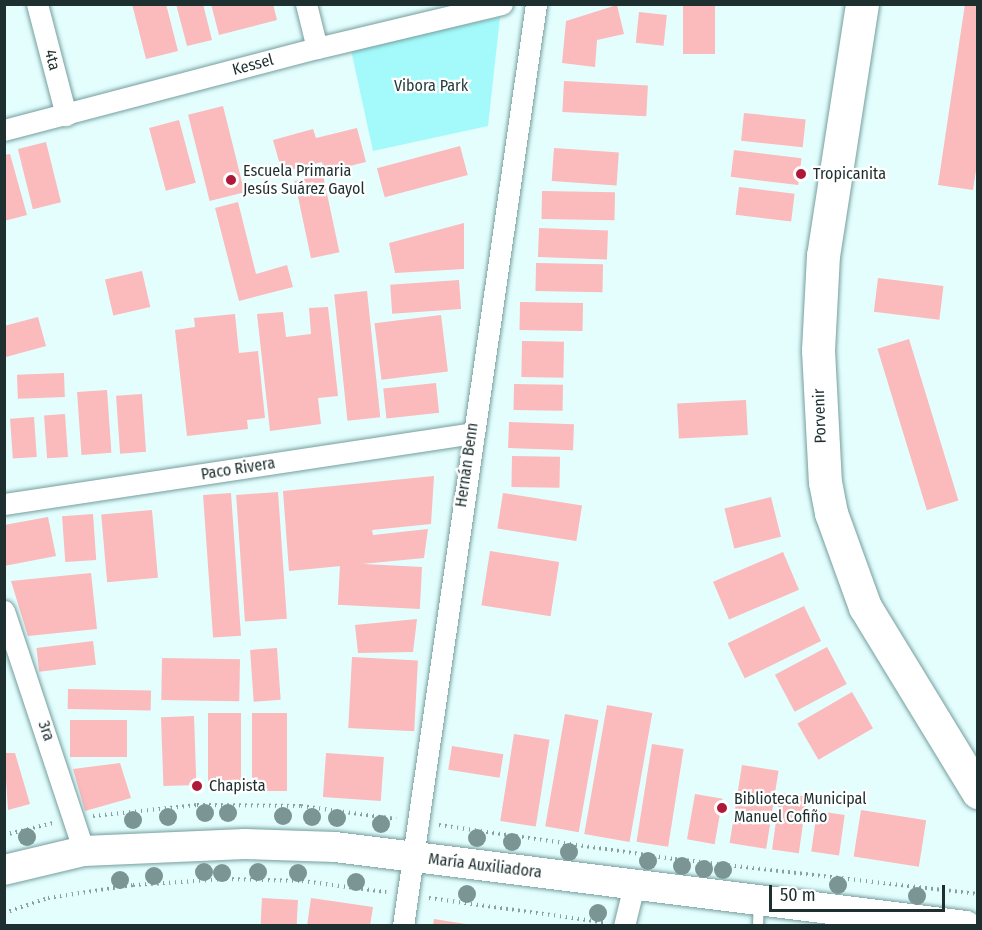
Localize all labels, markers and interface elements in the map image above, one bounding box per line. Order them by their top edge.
street label: 4ta [40,48,64,72]
street label: Kessel [230,50,276,80]
park label: Vibora Park [394,76,468,96]
place label: Escuela Primaria Jesús Suárez Gayol [243,161,365,199]
place label: Tropicanita [813,164,886,184]
marker: Tropicanita [794,167,808,181]
marker: Escuela Primaria Jesús Suárez Gayol [224,173,238,187]
street label: Porvenir [809,388,831,444]
street label: Hernán Benn [452,421,482,509]
street label: Paco Rivera [200,454,276,484]
street label: 3ra [34,718,58,744]
place label: Chapista [209,776,266,796]
marker: Chapista [190,779,204,793]
place label: Biblioteca Municipal Manuel Cofiño [734,789,867,827]
marker: Biblioteca Municipal Manuel Cofiño [715,801,729,815]
street label: María Auxiliadora [427,850,543,882]
scale bar [772,873,948,911]
text: 50 m [780,884,816,906]

